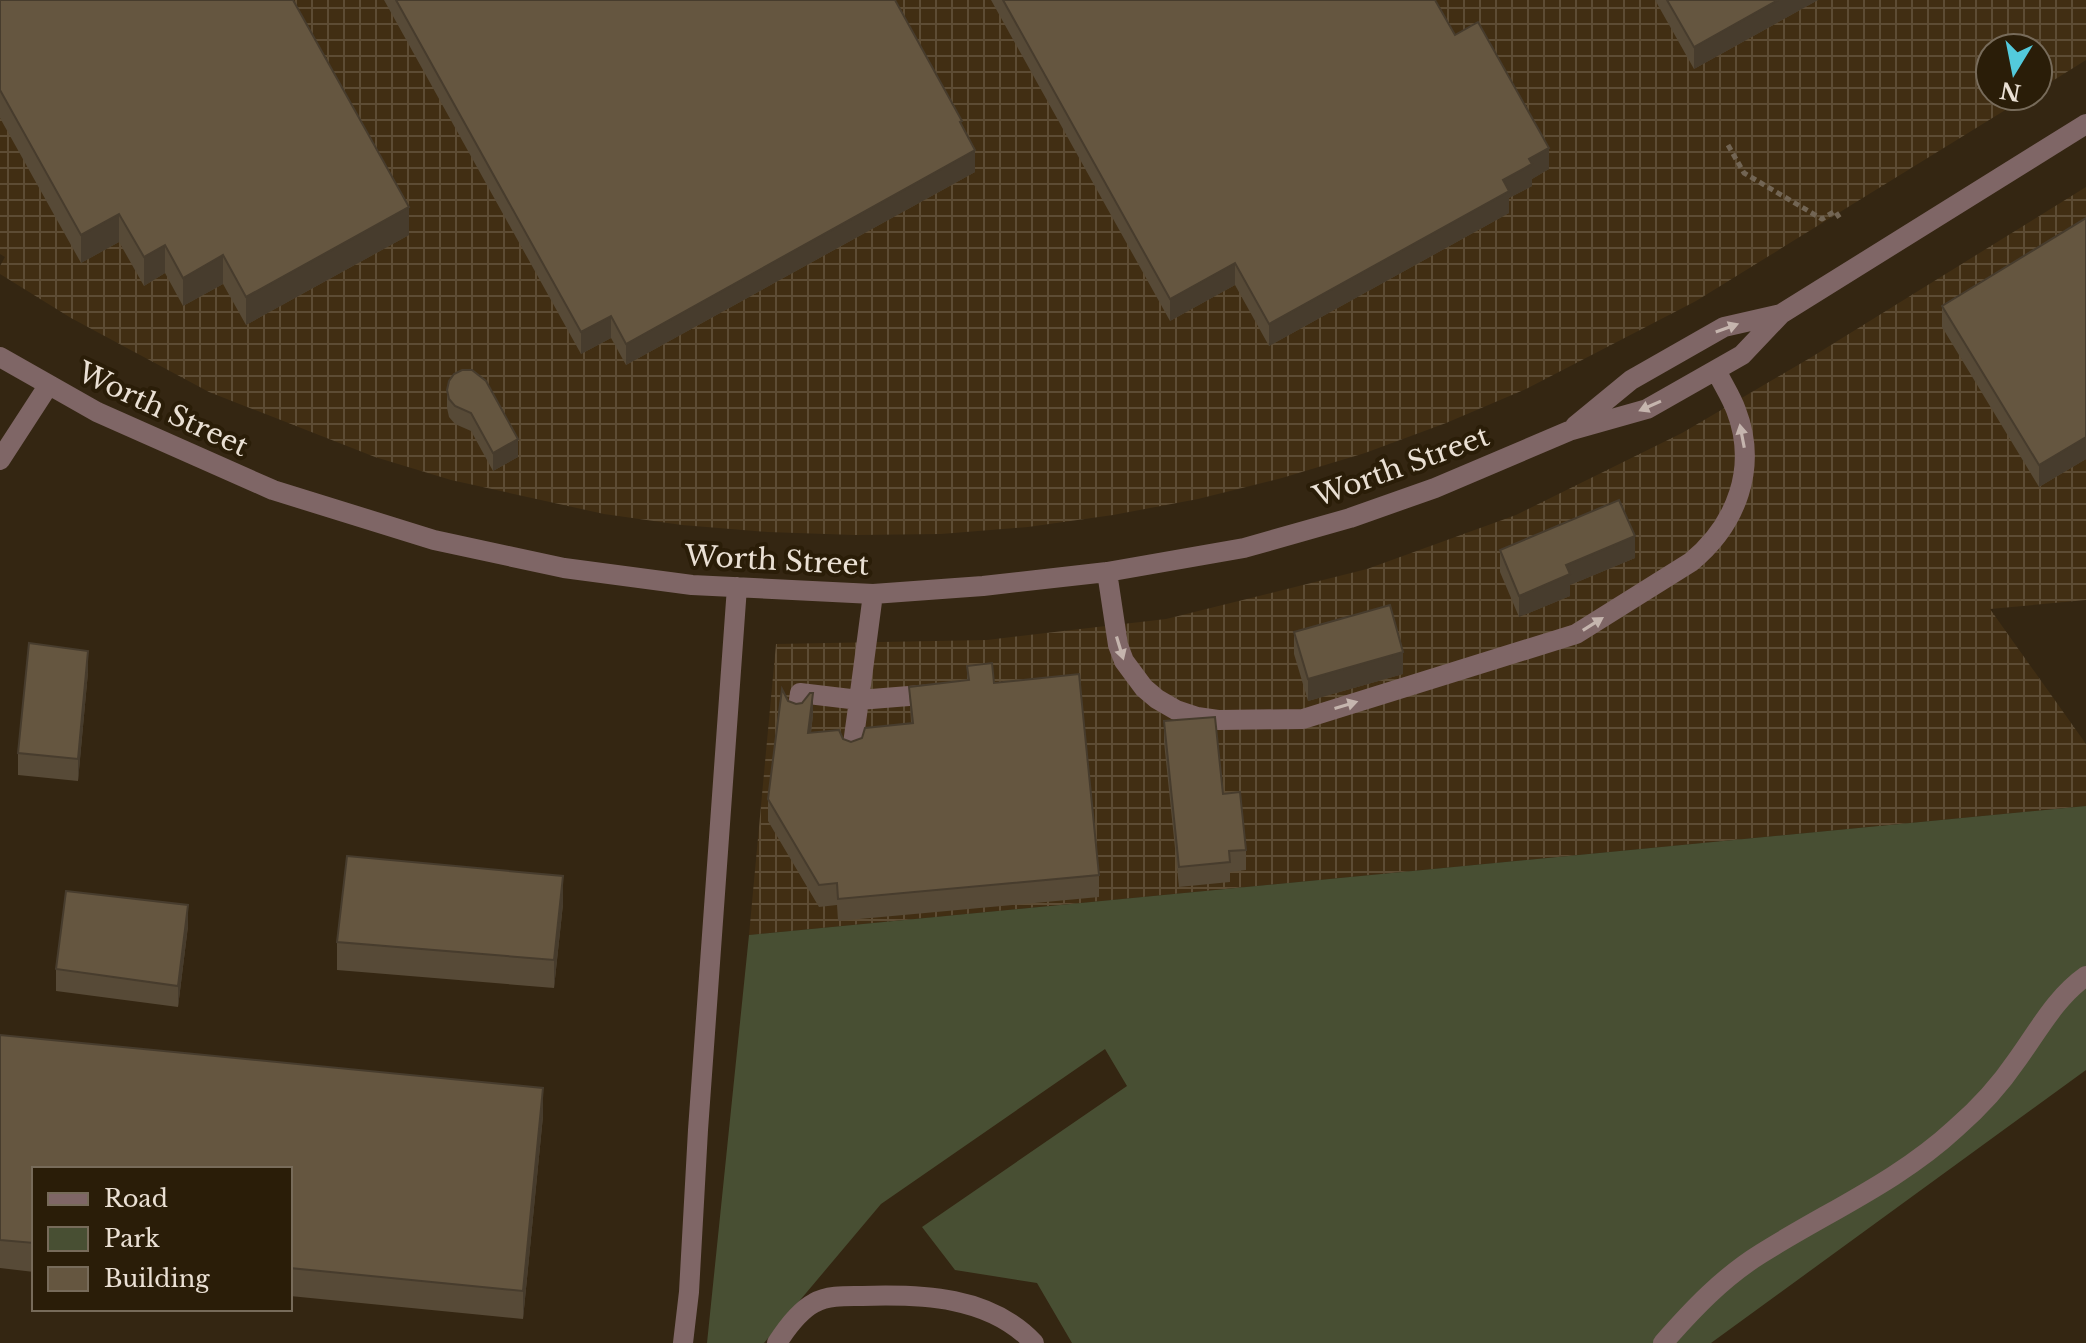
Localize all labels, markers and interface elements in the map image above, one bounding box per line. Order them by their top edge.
north arrow [1974,32,2054,112]
text: N [1998,76,2023,106]
one-way arrow [1715,321,1739,334]
street label: Worth Street [71,354,254,464]
one-way arrow [1638,400,1662,413]
street label: Worth Street [1308,418,1494,515]
one-way arrow [1736,423,1748,448]
street label: Worth Street [683,538,870,583]
one-way arrow [1582,616,1603,631]
one-way arrow [1114,637,1127,661]
one-way arrow [1335,699,1359,711]
legend [32,1167,292,1311]
text: Road [104,1184,168,1213]
text: Park [104,1224,160,1253]
text: Building [104,1264,210,1293]

